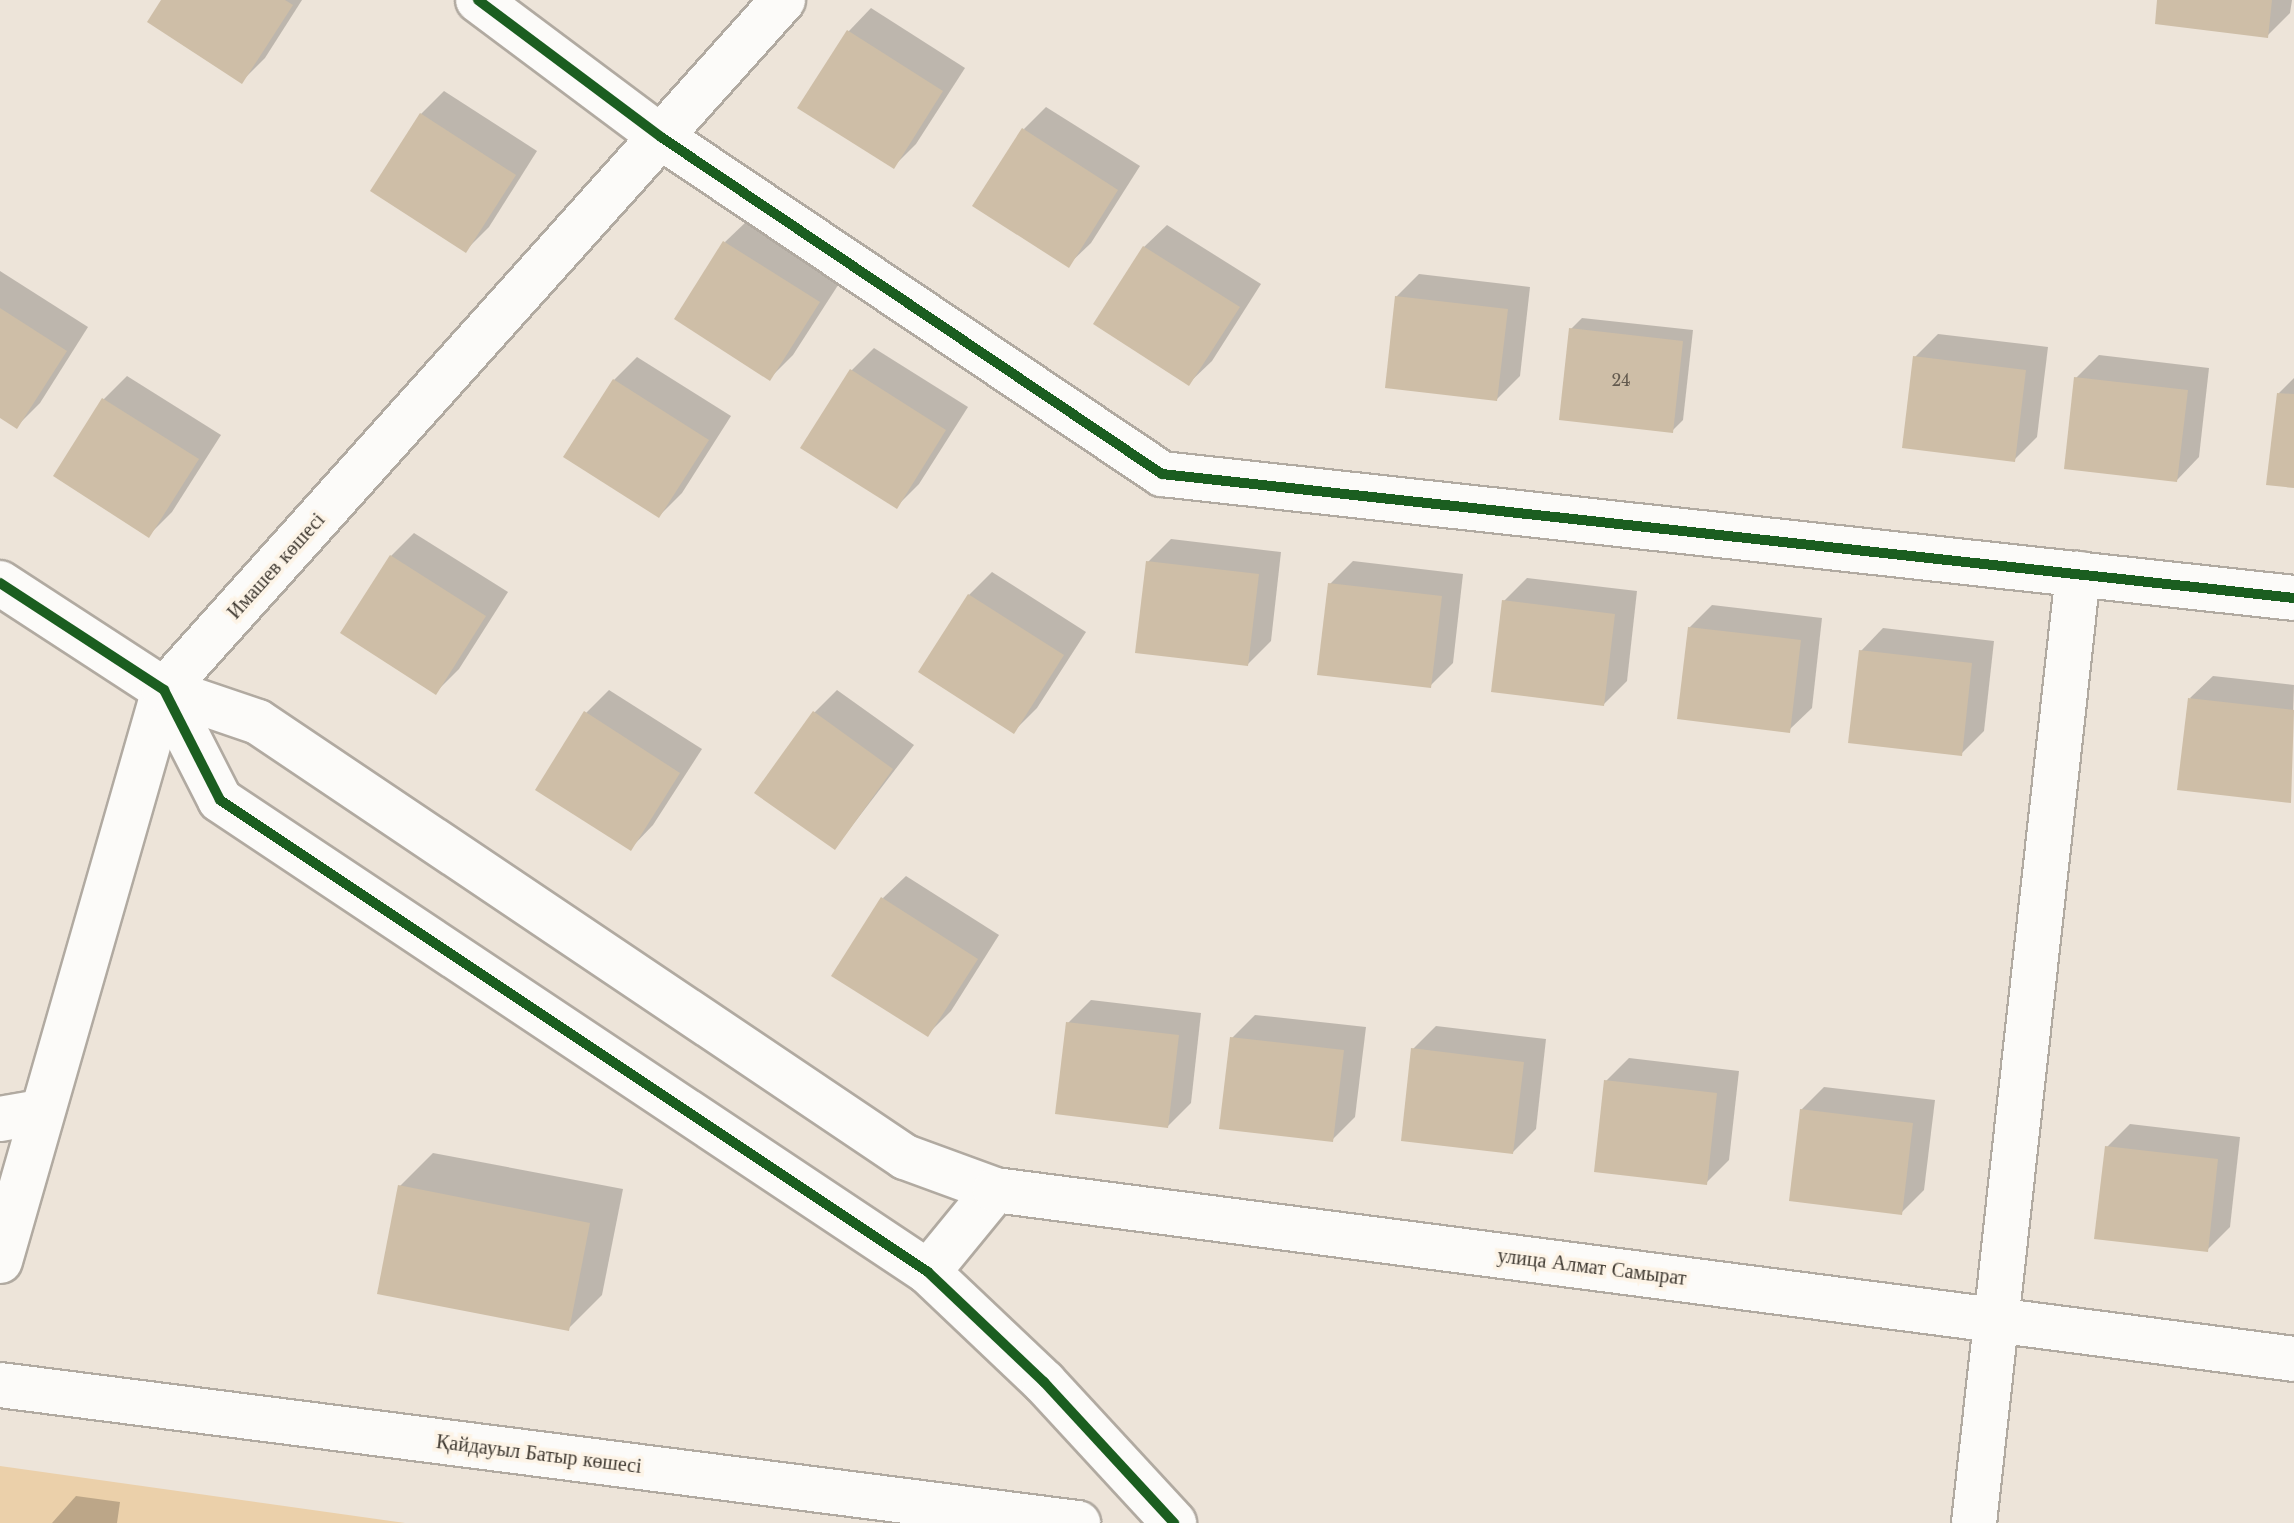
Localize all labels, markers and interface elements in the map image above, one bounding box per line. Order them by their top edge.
house number: 24 [1611,370,1631,390]
street label: Имашев көшесі [222,508,330,624]
street label: улица Алмат Самырат [1496,1243,1688,1291]
street label: Қайдауыл Батыр көшесі [435,1429,643,1479]

